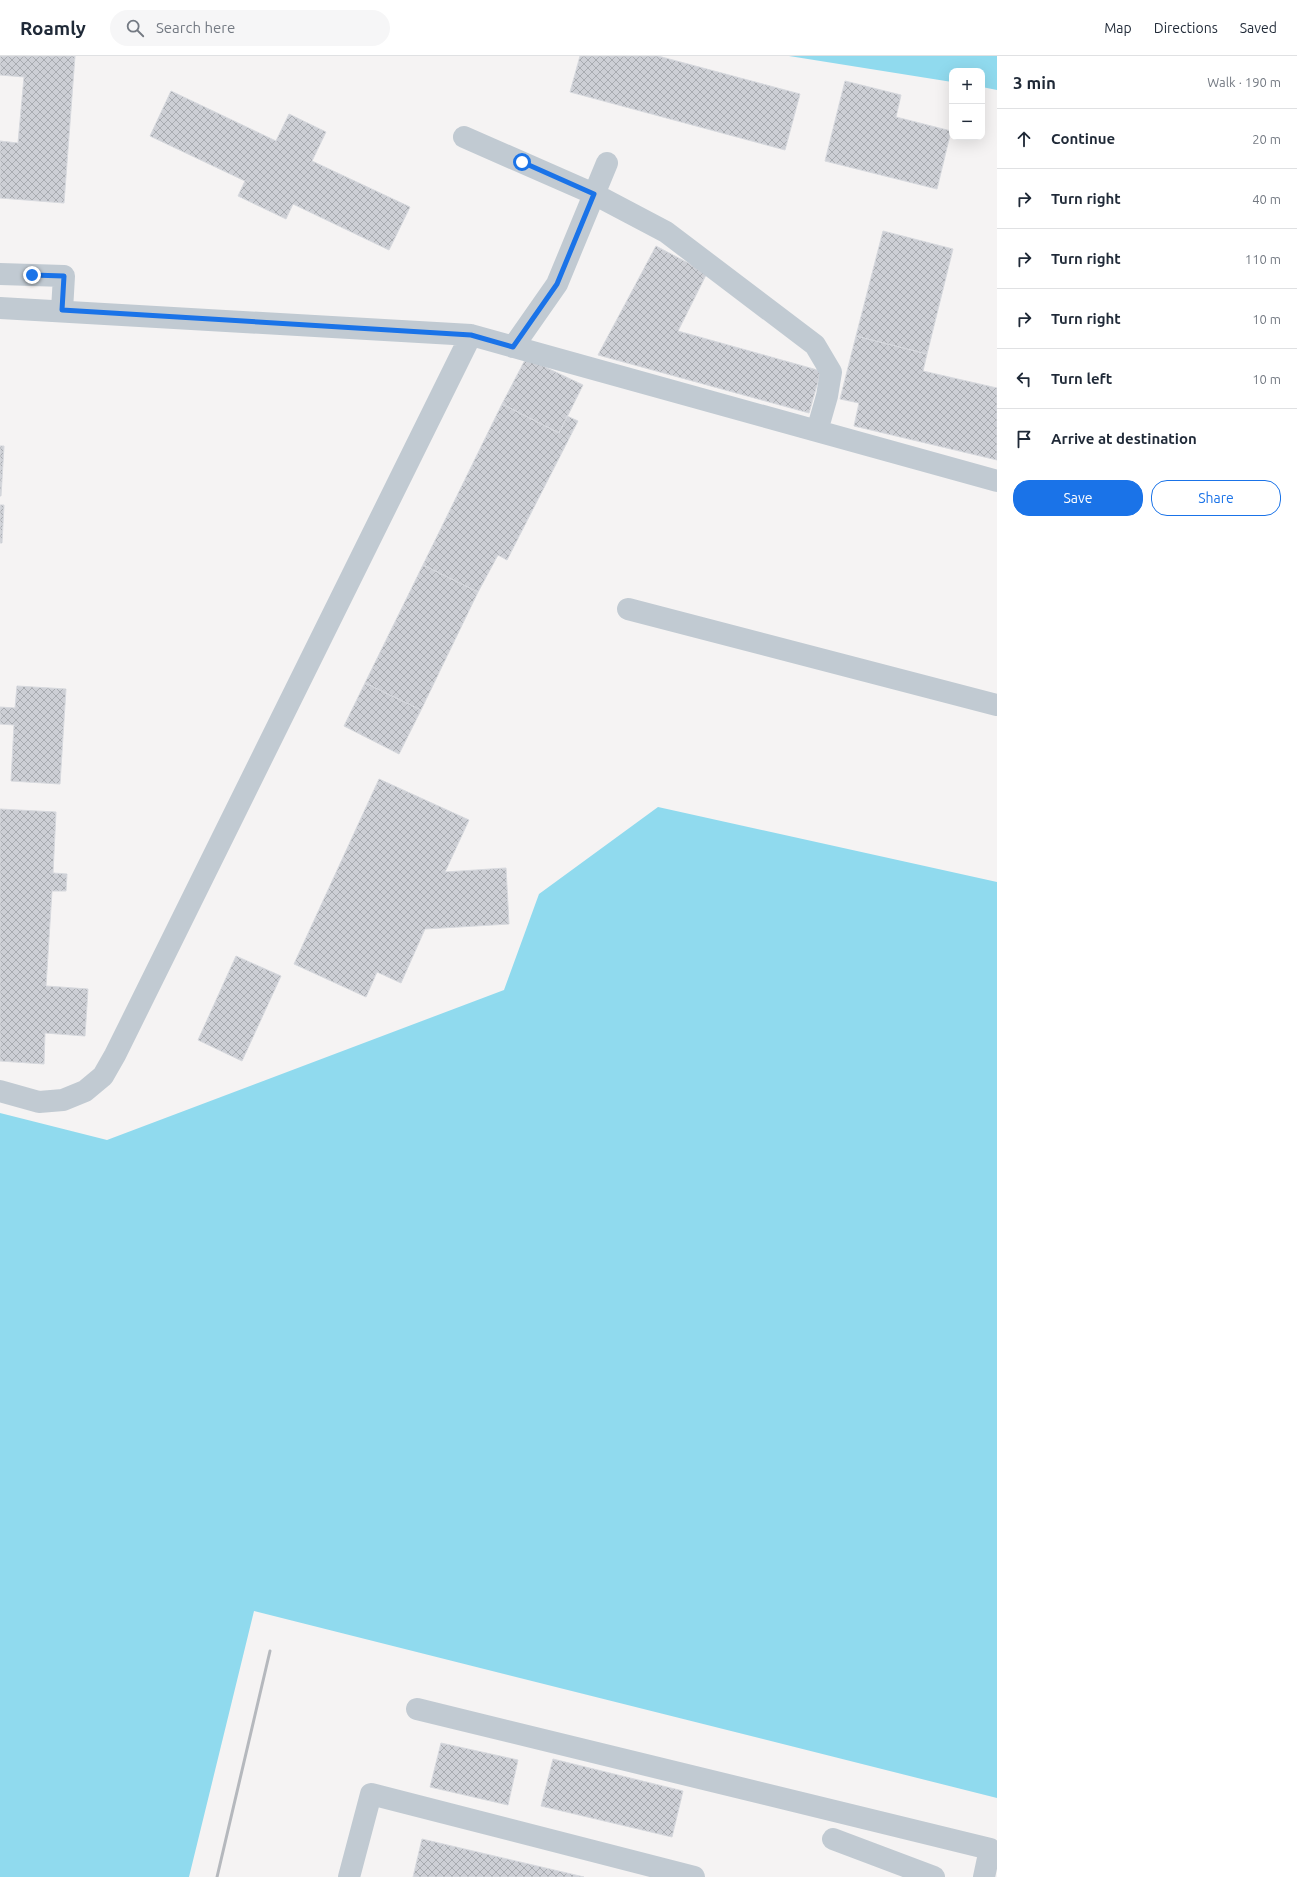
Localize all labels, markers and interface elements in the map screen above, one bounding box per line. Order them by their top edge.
search box [110,10,390,46]
text: Roamly [20,17,86,39]
icon: search [124,17,146,39]
text: Search here [156,19,235,36]
text: Map [1104,20,1132,36]
text: Directions [1154,20,1218,36]
text: Saved [1240,20,1277,36]
map controls [949,68,985,140]
button: + [949,68,985,104]
text: 3 min [1013,73,1056,92]
text: Walk · 190 m [1207,75,1281,89]
button: − [949,104,985,140]
icon: ahead [1013,128,1035,150]
text: Continue [1051,130,1115,147]
text: 20 m [1252,132,1281,146]
route start [513,153,531,171]
icon: right [1013,188,1035,210]
text: Turn right [1051,190,1121,207]
text: 40 m [1252,192,1281,206]
icon: right [1013,248,1035,270]
text: Turn right [1051,250,1121,267]
text: 110 m [1245,252,1281,266]
route end [23,266,41,284]
icon: right [1013,308,1035,330]
text: Turn right [1051,310,1121,327]
text: 10 m [1252,312,1281,326]
icon: left [1013,368,1035,390]
text: Turn left [1051,370,1112,387]
text: 10 m [1252,372,1281,386]
icon: arrive [1013,428,1035,450]
text: Arrive at destination [1051,430,1197,447]
button: Save [1013,480,1143,516]
button: Share [1151,480,1281,516]

